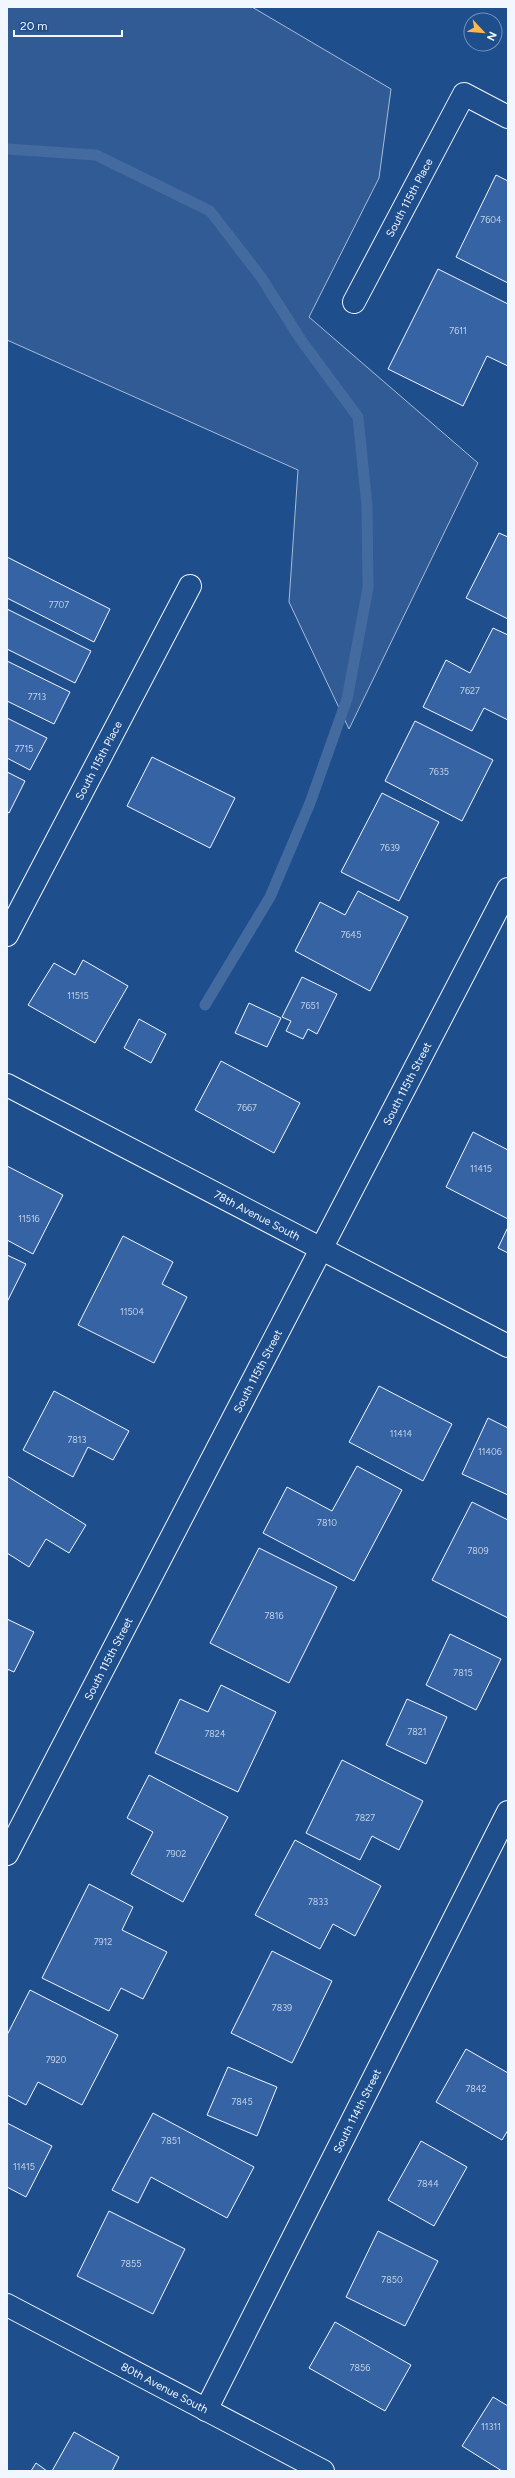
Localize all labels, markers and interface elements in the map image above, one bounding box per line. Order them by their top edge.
scale bar [14,12,122,38]
north arrow [463,12,503,52]
text: 20 m [20,19,48,33]
text: N [484,29,499,43]
street label: South 115th Place [383,156,435,239]
house number: 7604 [480,214,502,225]
house number: 7611 [449,325,467,336]
house number: 7707 [49,599,69,610]
house number: 7627 [460,685,480,696]
house number: 7713 [28,691,46,702]
street label: South 115th Place [72,719,124,802]
house number: 7715 [15,743,33,754]
house number: 7635 [429,766,449,777]
house number: 7639 [380,842,400,853]
house number: 7645 [341,929,361,940]
house number: 11515 [67,990,89,1001]
house number: 7651 [301,1000,319,1011]
street label: South 115th Street [380,1040,434,1127]
house number: 7667 [237,1102,257,1113]
house number: 11415 [470,1163,492,1174]
street label: 78th Avenue South [212,1188,302,1243]
house number: 11516 [18,1213,40,1224]
house number: 11504 [120,1306,144,1317]
street label: South 115th Street [231,1328,285,1415]
house number: 11414 [390,1428,413,1439]
house number: 7813 [68,1434,87,1445]
house number: 11406 [478,1446,502,1457]
house number: 7810 [317,1517,337,1528]
house number: 7809 [467,1545,489,1556]
house number: 7816 [264,1610,284,1621]
street label: South 115th Street [81,1615,135,1702]
house number: 7815 [453,1667,473,1678]
house number: 7821 [407,1726,427,1737]
house number: 7824 [205,1728,226,1739]
house number: 7827 [355,1812,375,1823]
house number: 7902 [166,1848,186,1859]
house number: 7833 [308,1896,328,1907]
house number: 7912 [94,1936,112,1947]
house number: 7839 [272,2002,292,2013]
house number: 7920 [46,2054,67,2065]
street label: South 114th Street [330,2067,384,2155]
house number: 7842 [466,2083,486,2094]
house number: 7845 [231,2096,253,2107]
house number: 7851 [161,2135,181,2146]
house number: 11415 [13,2161,35,2172]
house number: 7844 [417,2178,439,2189]
house number: 7855 [121,2258,141,2269]
house number: 7850 [381,2274,403,2285]
street label: 80th Avenue South [119,2360,210,2416]
house number: 7856 [350,2362,370,2373]
house number: 11311 [481,2421,501,2432]

